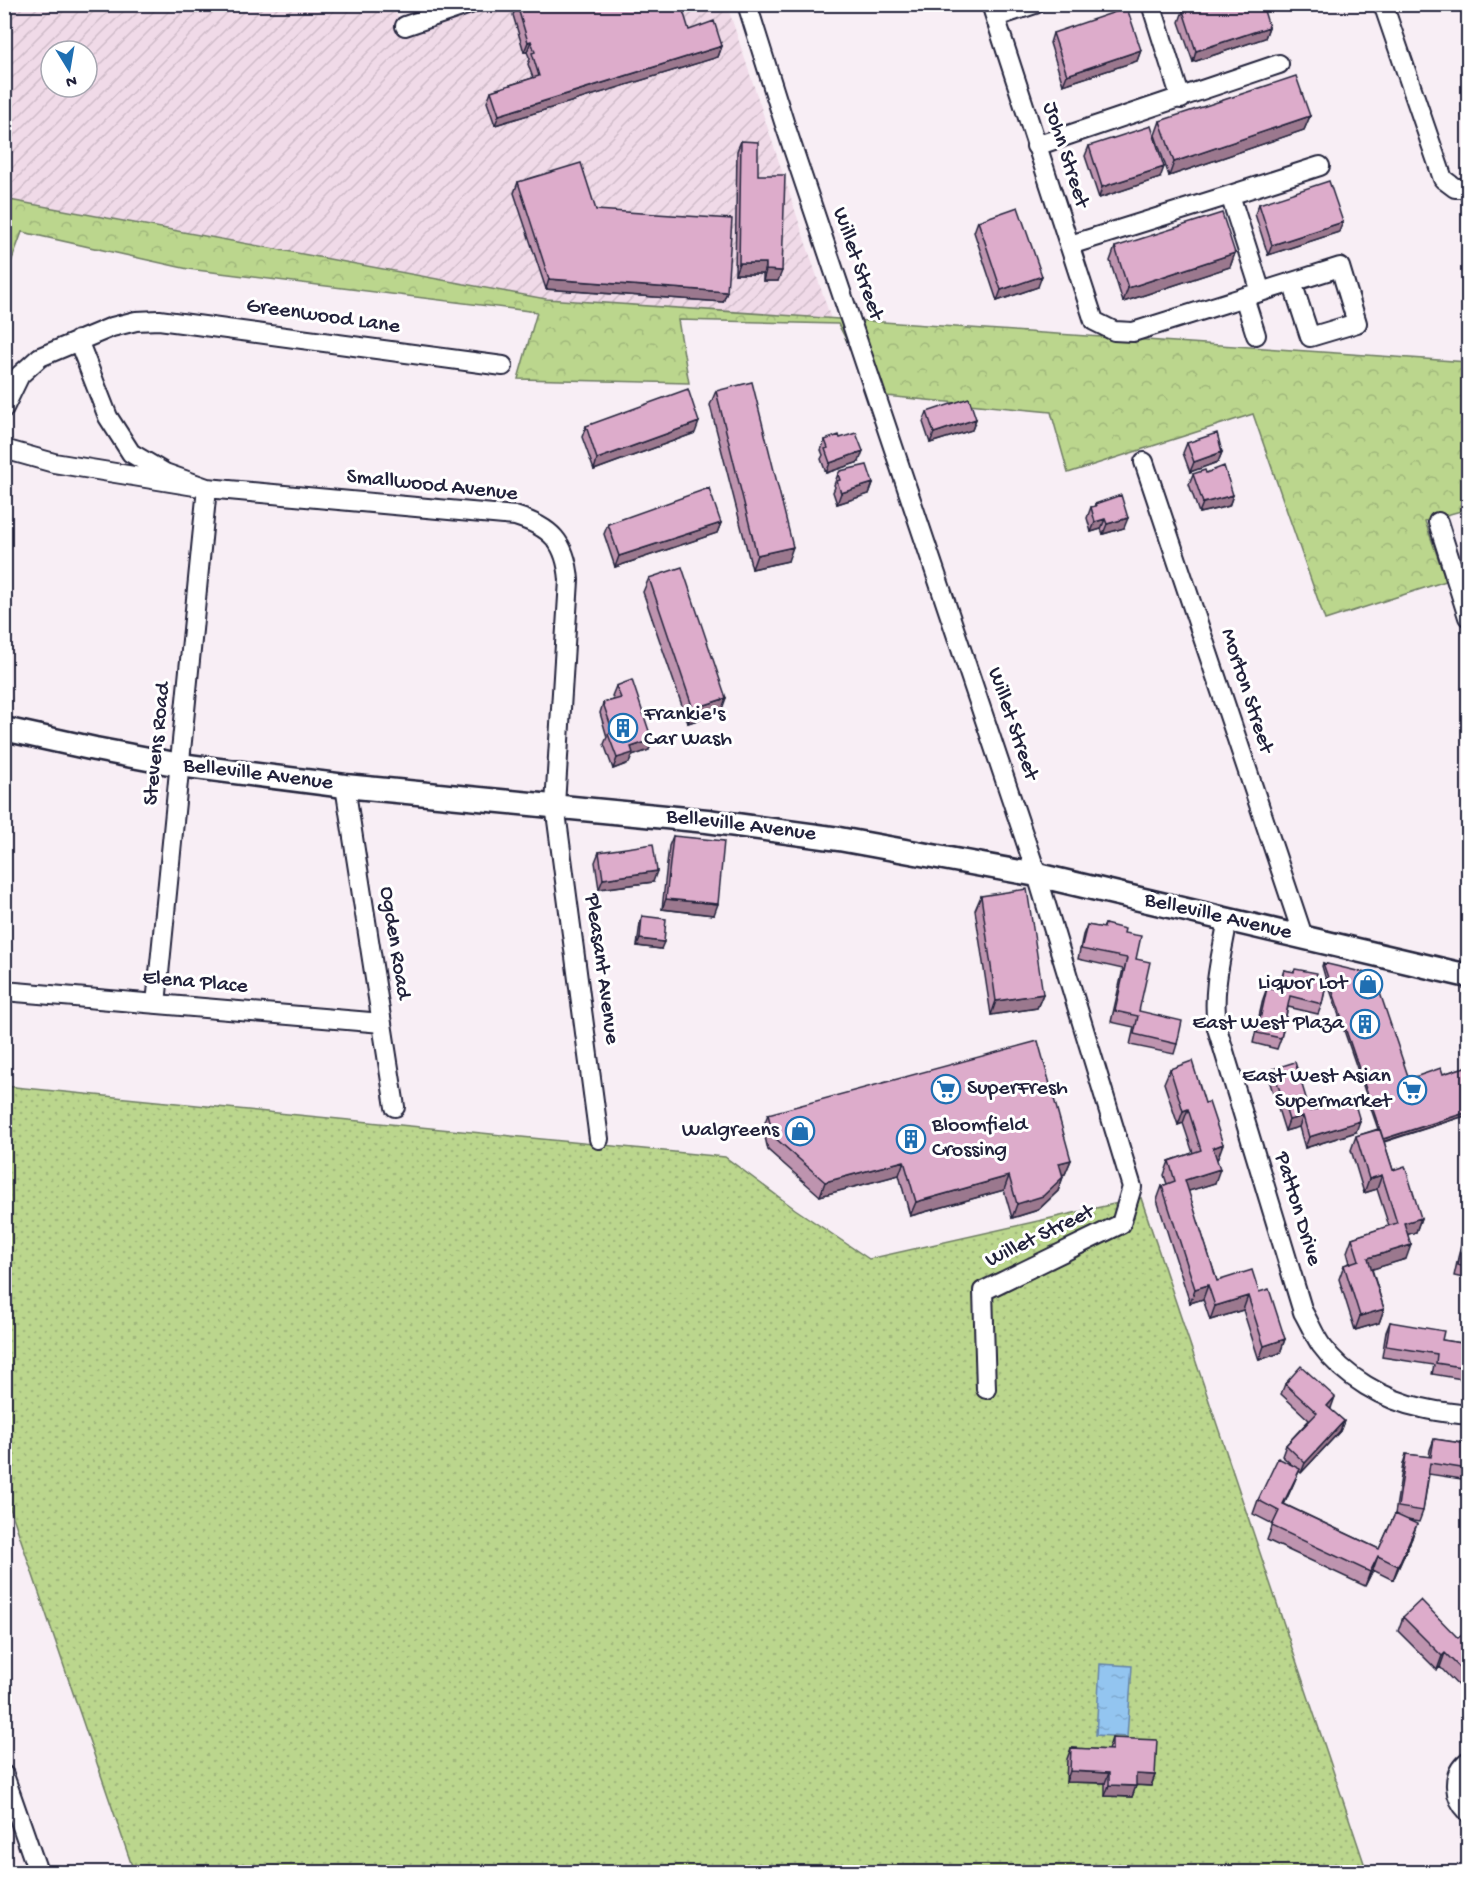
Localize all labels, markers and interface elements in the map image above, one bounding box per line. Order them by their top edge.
north arrow [39,39,99,99]
text: N [64,70,78,91]
street label: John Street [1036,99,1095,213]
street label: Willet Street [826,204,889,326]
street label: Greenwood Lane [244,293,402,341]
street label: Smallwood Avenue [345,464,519,508]
street label: Morton Street [1214,626,1279,758]
street label: Willet Street [981,664,1044,786]
street label: Stevens Road [139,679,178,807]
place label: Frankie's Car Wash [643,702,732,753]
building icon: Frankie's Car Wash [607,712,639,744]
street label: Belleville Avenue [181,753,335,797]
street label: Belleville Avenue [664,804,818,848]
street label: Ogden Road [372,885,416,1003]
street label: Belleville Avenue [1141,887,1295,947]
street label: Pleasant Avenue [577,891,625,1047]
street label: Elena Place [141,965,249,1001]
shop icon: Liquor Lot [1352,968,1384,1000]
place label: Liquor Lot [1258,971,1349,997]
building icon: East West Plaza [1349,1008,1381,1040]
place label: East West Plaza [1192,1011,1345,1037]
place label: East West Asian Supermarket [1242,1064,1393,1115]
supermarket icon: SuperFresh [930,1073,962,1105]
supermarket icon: East West Asian Supermarket [1396,1074,1428,1106]
place label: SuperFresh [967,1076,1068,1102]
place label: Bloomfield Crossing [931,1113,1029,1164]
shop icon: Walgreens [784,1115,816,1147]
place label: Walgreens [682,1118,780,1144]
building icon: Bloomfield Crossing [895,1123,927,1155]
street label: Patton Drive [1267,1148,1327,1270]
street label: Willet Street [982,1199,1100,1274]

